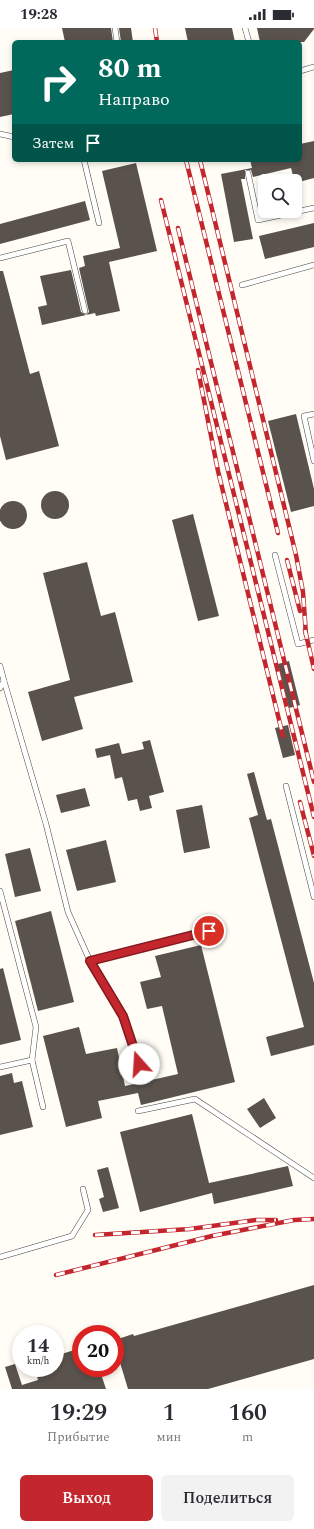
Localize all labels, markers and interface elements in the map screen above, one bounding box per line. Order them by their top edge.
text: 19:28 [20,3,58,26]
text: 80 m [98,47,162,90]
icon: right [32,56,84,108]
text: Направо [98,86,170,113]
text: Затем [32,132,74,155]
icon: arrive [82,132,104,154]
map controls [258,174,302,218]
button: search [258,174,302,218]
pin [192,914,226,948]
icon: arrive [198,920,220,942]
position arrow [118,1043,160,1085]
speed limit sign: 20 [72,1325,124,1377]
text: 14 [27,1331,49,1361]
text: km/h [27,1353,49,1369]
text: 19:29 [49,1395,107,1431]
text: 1 [162,1395,175,1431]
text: 160 [228,1395,267,1431]
text: Прибытие [47,1427,110,1447]
text: мин [157,1427,181,1447]
text: m [242,1427,253,1447]
button: Выход [20,1475,153,1521]
button: Поделиться [161,1475,294,1521]

